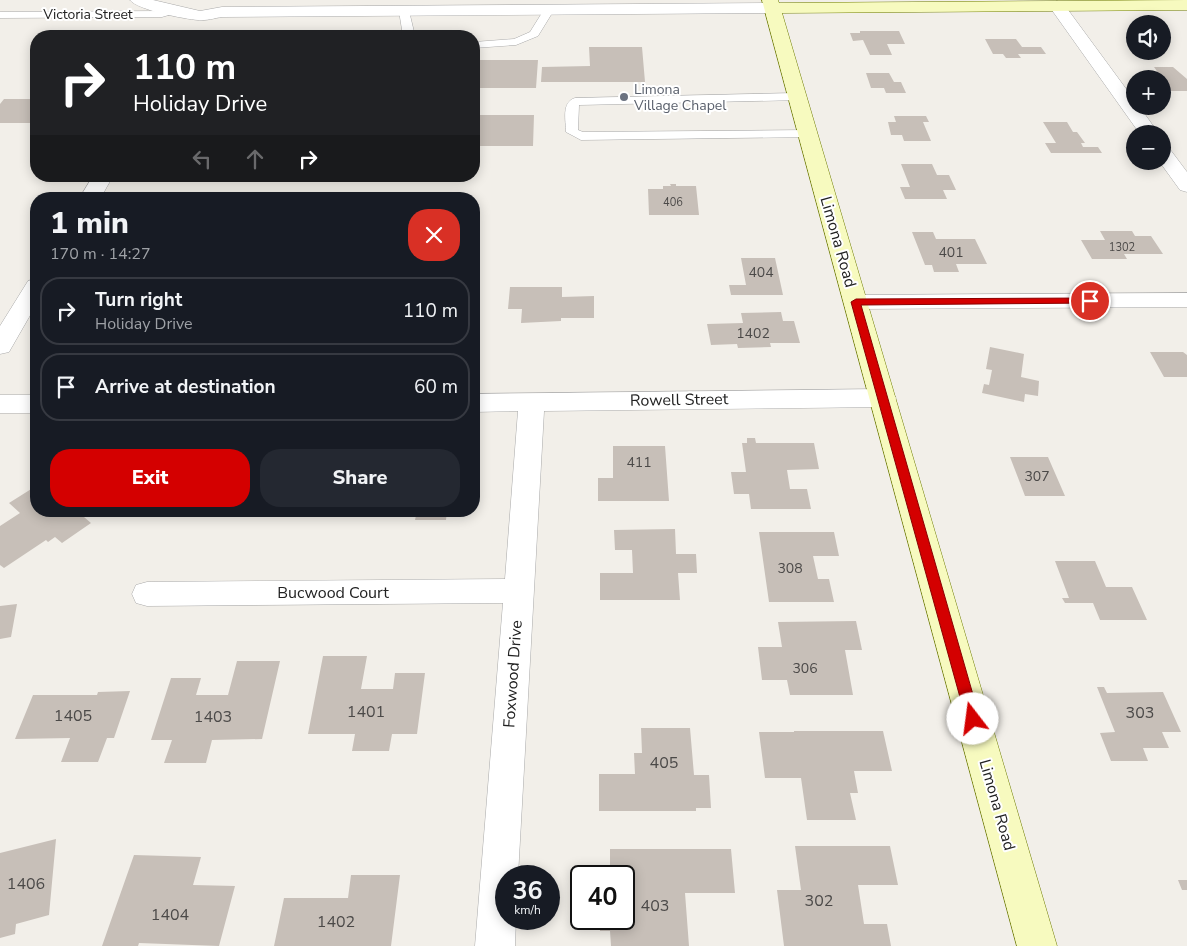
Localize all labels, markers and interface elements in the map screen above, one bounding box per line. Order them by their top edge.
street label: Victoria Street [42,5,133,24]
map controls [1126,15,1171,170]
button: sound [1126,15,1171,60]
text: 110 m [133,44,236,91]
icon: right [50,50,115,115]
button: + [1126,70,1171,115]
place label: Limona Village Chapel [633,80,727,115]
text: Holiday Drive [133,89,267,119]
marker: Limona Village Chapel [618,91,630,103]
button: − [1126,125,1171,170]
icon: left [188,145,216,173]
icon: ahead [241,145,269,173]
icon: right [294,145,322,173]
street label: Limona Road [814,194,862,290]
house number: 406 [663,195,683,210]
text: 1 min [50,203,129,244]
button: close [408,209,460,261]
house number: 1302 [1109,240,1135,255]
text: 170 m · 14:27 [50,243,151,265]
house number: 401 [938,243,964,262]
house number: 404 [748,263,774,282]
pin [1069,280,1111,322]
text: Turn right [95,287,182,313]
icon: arrive [1076,287,1104,315]
icon: right [52,297,80,325]
text: 110 m [403,298,458,324]
text: Holiday Drive [95,313,193,335]
house number: 1402 [736,324,770,343]
icon: arrive [52,373,80,401]
text: Arrive at destination [95,374,276,400]
text: 60 m [414,374,458,400]
street label: Rowell Street [630,388,729,412]
button: Exit [50,449,250,507]
button: Share [260,449,460,507]
house number: 411 [626,453,652,472]
house number: 307 [1024,467,1050,486]
house number: 308 [777,559,803,578]
street label: Bucwood Court [277,582,389,604]
street label: Foxwood Drive [498,619,528,729]
house number: 306 [792,659,818,678]
position arrow [946,692,998,744]
house number: 1401 [347,701,385,723]
house number: 303 [1126,702,1154,724]
house number: 1405 [54,705,92,727]
house number: 1403 [194,706,232,728]
house number: 405 [650,752,678,774]
street label: Limona Road [973,757,1021,853]
speed limit sign: 40 [570,865,635,930]
house number: 1406 [7,873,45,895]
text: 36 [512,874,543,908]
house number: 302 [805,890,833,912]
house number: 403 [641,895,669,917]
text: km/h [514,902,541,918]
house number: 1404 [151,904,190,926]
house number: 1402 [317,911,355,933]

